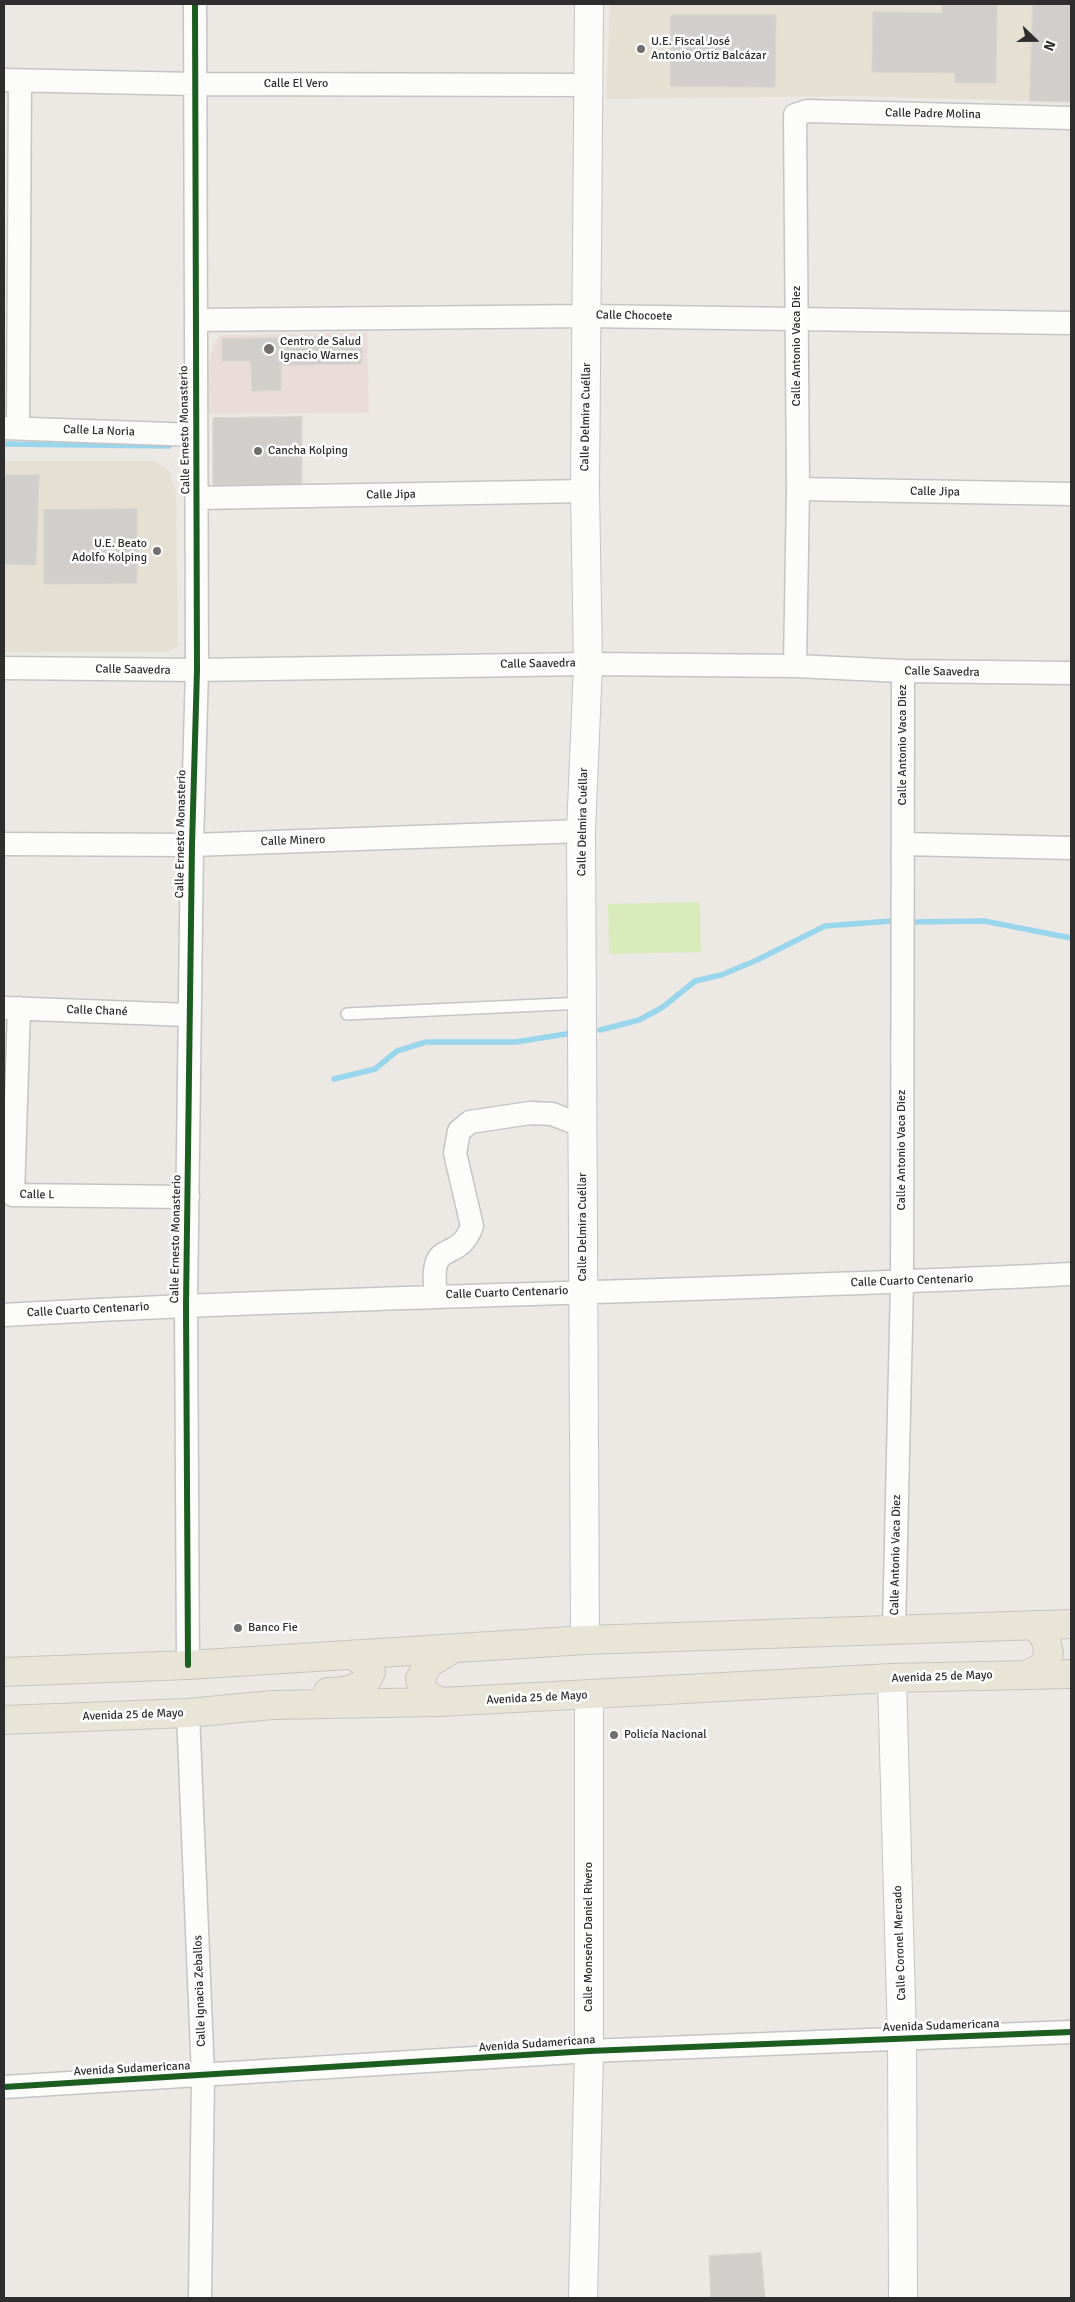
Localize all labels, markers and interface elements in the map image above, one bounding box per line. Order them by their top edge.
north arrow [1010,15,1060,65]
place label: U.E. Fiscal José Antonio Ortiz Balcázar [651,35,766,63]
text: N [1040,38,1059,54]
marker: U.E. Fiscal José Antonio Ortiz Balcázar [635,43,647,55]
street label: Calle El Vero [264,77,328,91]
street label: Calle Padre Molina [885,106,981,122]
street label: Calle Antonio Vaca Diez [790,286,804,406]
street label: Calle Chocoete [596,308,672,324]
place label: Centro de Salud Ignacio Warnes [280,335,361,363]
marker: Centro de Salud Ignacio Warnes [262,342,276,356]
street label: Calle Delmira Cuéllar [578,362,594,472]
street label: Calle Ernesto Monasterio [177,366,193,494]
street label: Calle La Noria [63,423,135,439]
place label: Cancha Kolping [268,444,348,458]
marker: Cancha Kolping [252,445,264,457]
street label: Calle Jipa [910,484,960,500]
street label: Calle Jipa [366,487,416,503]
place label: U.E. Beato Adolfo Kolping [72,537,147,565]
marker: U.E. Beato Adolfo Kolping [151,545,163,557]
street label: Calle Saavedra [500,656,576,672]
street label: Calle Saavedra [95,662,171,678]
street label: Calle Saavedra [904,664,980,680]
street label: Calle Antonio Vaca Diez [896,685,910,805]
street label: Calle Delmira Cuéllar [575,767,591,877]
street label: Calle Ernesto Monasterio [173,770,189,898]
street label: Calle Minero [260,833,326,849]
street label: Calle Chané [66,1003,128,1019]
street label: Calle Antonio Vaca Diez [895,1090,909,1210]
street label: Calle Delmira Cuéllar [576,1172,590,1282]
street label: Calle Ernesto Monasterio [168,1175,184,1303]
street label: Calle L [19,1187,55,1203]
street label: Calle Cuarto Centenario [850,1272,974,1290]
street label: Calle Cuarto Centenario [445,1284,569,1302]
street label: Calle Cuarto Centenario [26,1300,150,1320]
street label: Calle Antonio Vaca Diez [888,1494,904,1616]
place label: Banco Fie [248,1621,298,1635]
marker: Banco Fie [232,1622,244,1634]
street label: Avenida 25 de Mayo [891,1668,993,1686]
street label: Avenida 25 de Mayo [486,1688,588,1708]
street label: Avenida 25 de Mayo [82,1706,184,1724]
place label: Policía Nacional [624,1728,707,1742]
marker: Policía Nacional [608,1729,620,1741]
street label: Calle Monseñor Daniel Rivero [582,1862,596,2012]
street label: Calle Coronel Mercado [891,1885,909,2001]
street label: Calle Ignacia Zeballos [191,1935,209,2047]
street label: Avenida Sudamericana [882,2017,1000,2035]
street label: Avenida Sudamericana [478,2033,596,2055]
street label: Avenida Sudamericana [73,2059,191,2079]

